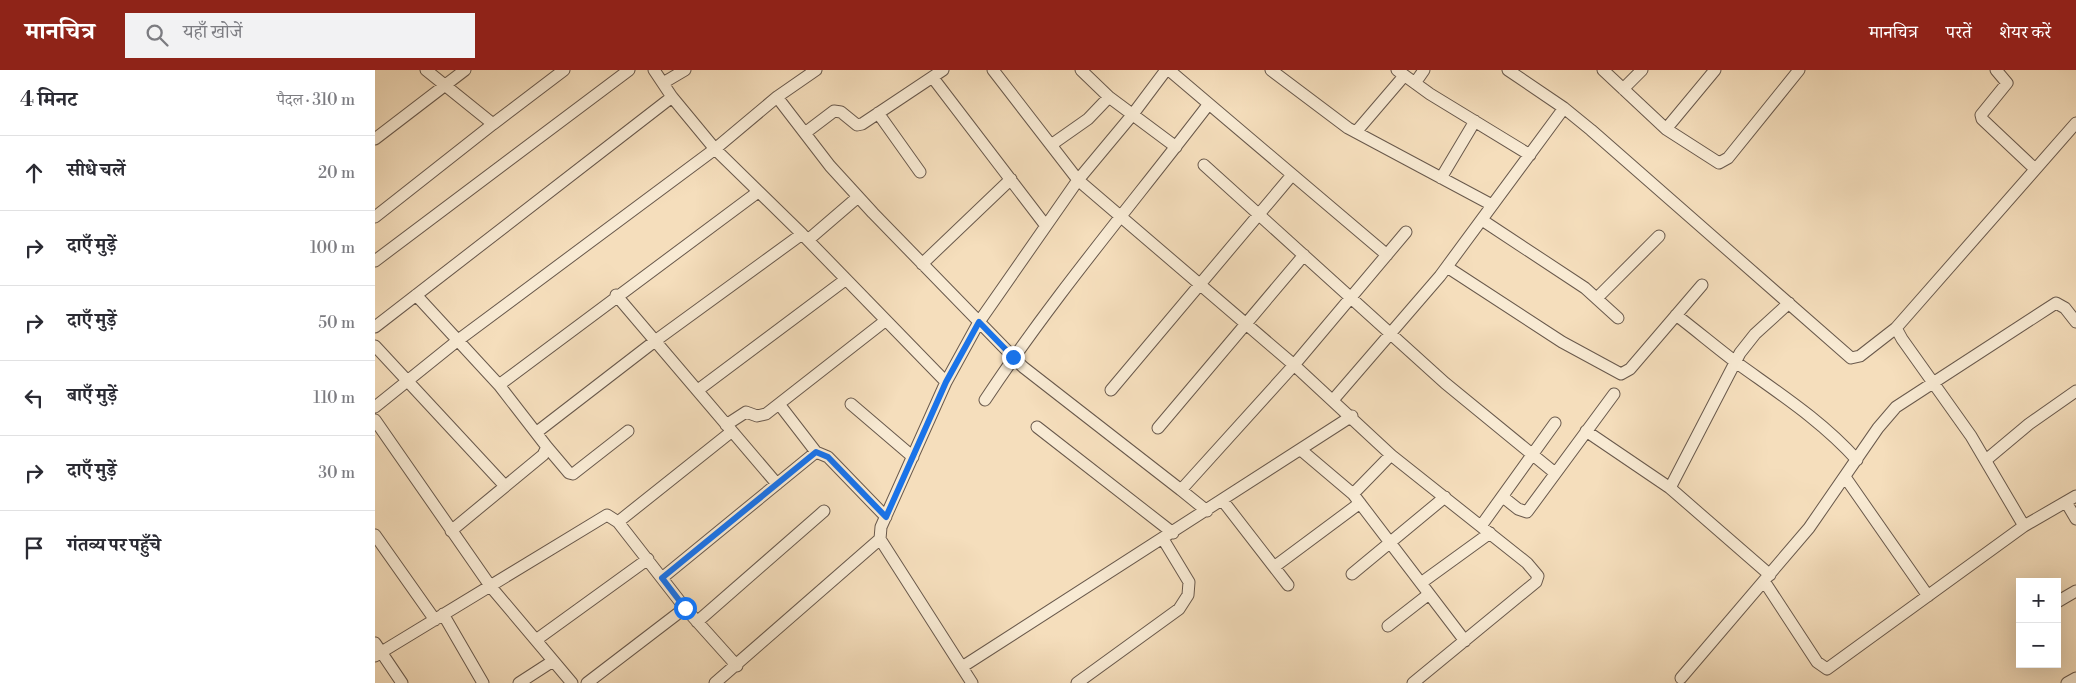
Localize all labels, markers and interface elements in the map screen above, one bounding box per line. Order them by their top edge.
search box [125,13,475,58]
text: मानचित्र [25,17,95,47]
text: यहाँ खोजें [183,20,242,44]
icon: search [143,21,171,49]
text: मानचित्र [1869,21,1918,44]
text: परतें [1946,21,1972,44]
text: शेयर करें [2000,21,2051,44]
text: 4 मिनट [20,87,77,113]
text: पैदल · 310 m [277,90,355,110]
text: सीधे चलें [67,158,125,182]
icon: ahead [20,159,48,187]
text: 20 m [318,163,355,183]
text: दाएँ मुड़ें [67,233,117,257]
icon: right [20,234,48,262]
text: 100 m [310,238,355,258]
text: दाएँ मुड़ें [67,308,117,332]
icon: right [20,309,48,337]
text: 50 m [318,313,355,333]
route end [1002,346,1025,369]
text: बाएँ मुड़ें [67,383,117,407]
icon: left [20,384,48,412]
text: 110 m [313,388,355,408]
text: दाएँ मुड़ें [67,458,117,482]
icon: right [20,459,48,487]
text: 30 m [318,463,355,483]
text: गंतव्य पर पहुँचे [67,533,161,557]
icon: arrive [20,534,48,562]
map controls [2016,578,2061,668]
button: + [2016,578,2061,623]
route start [674,597,697,620]
button: − [2016,623,2061,668]

